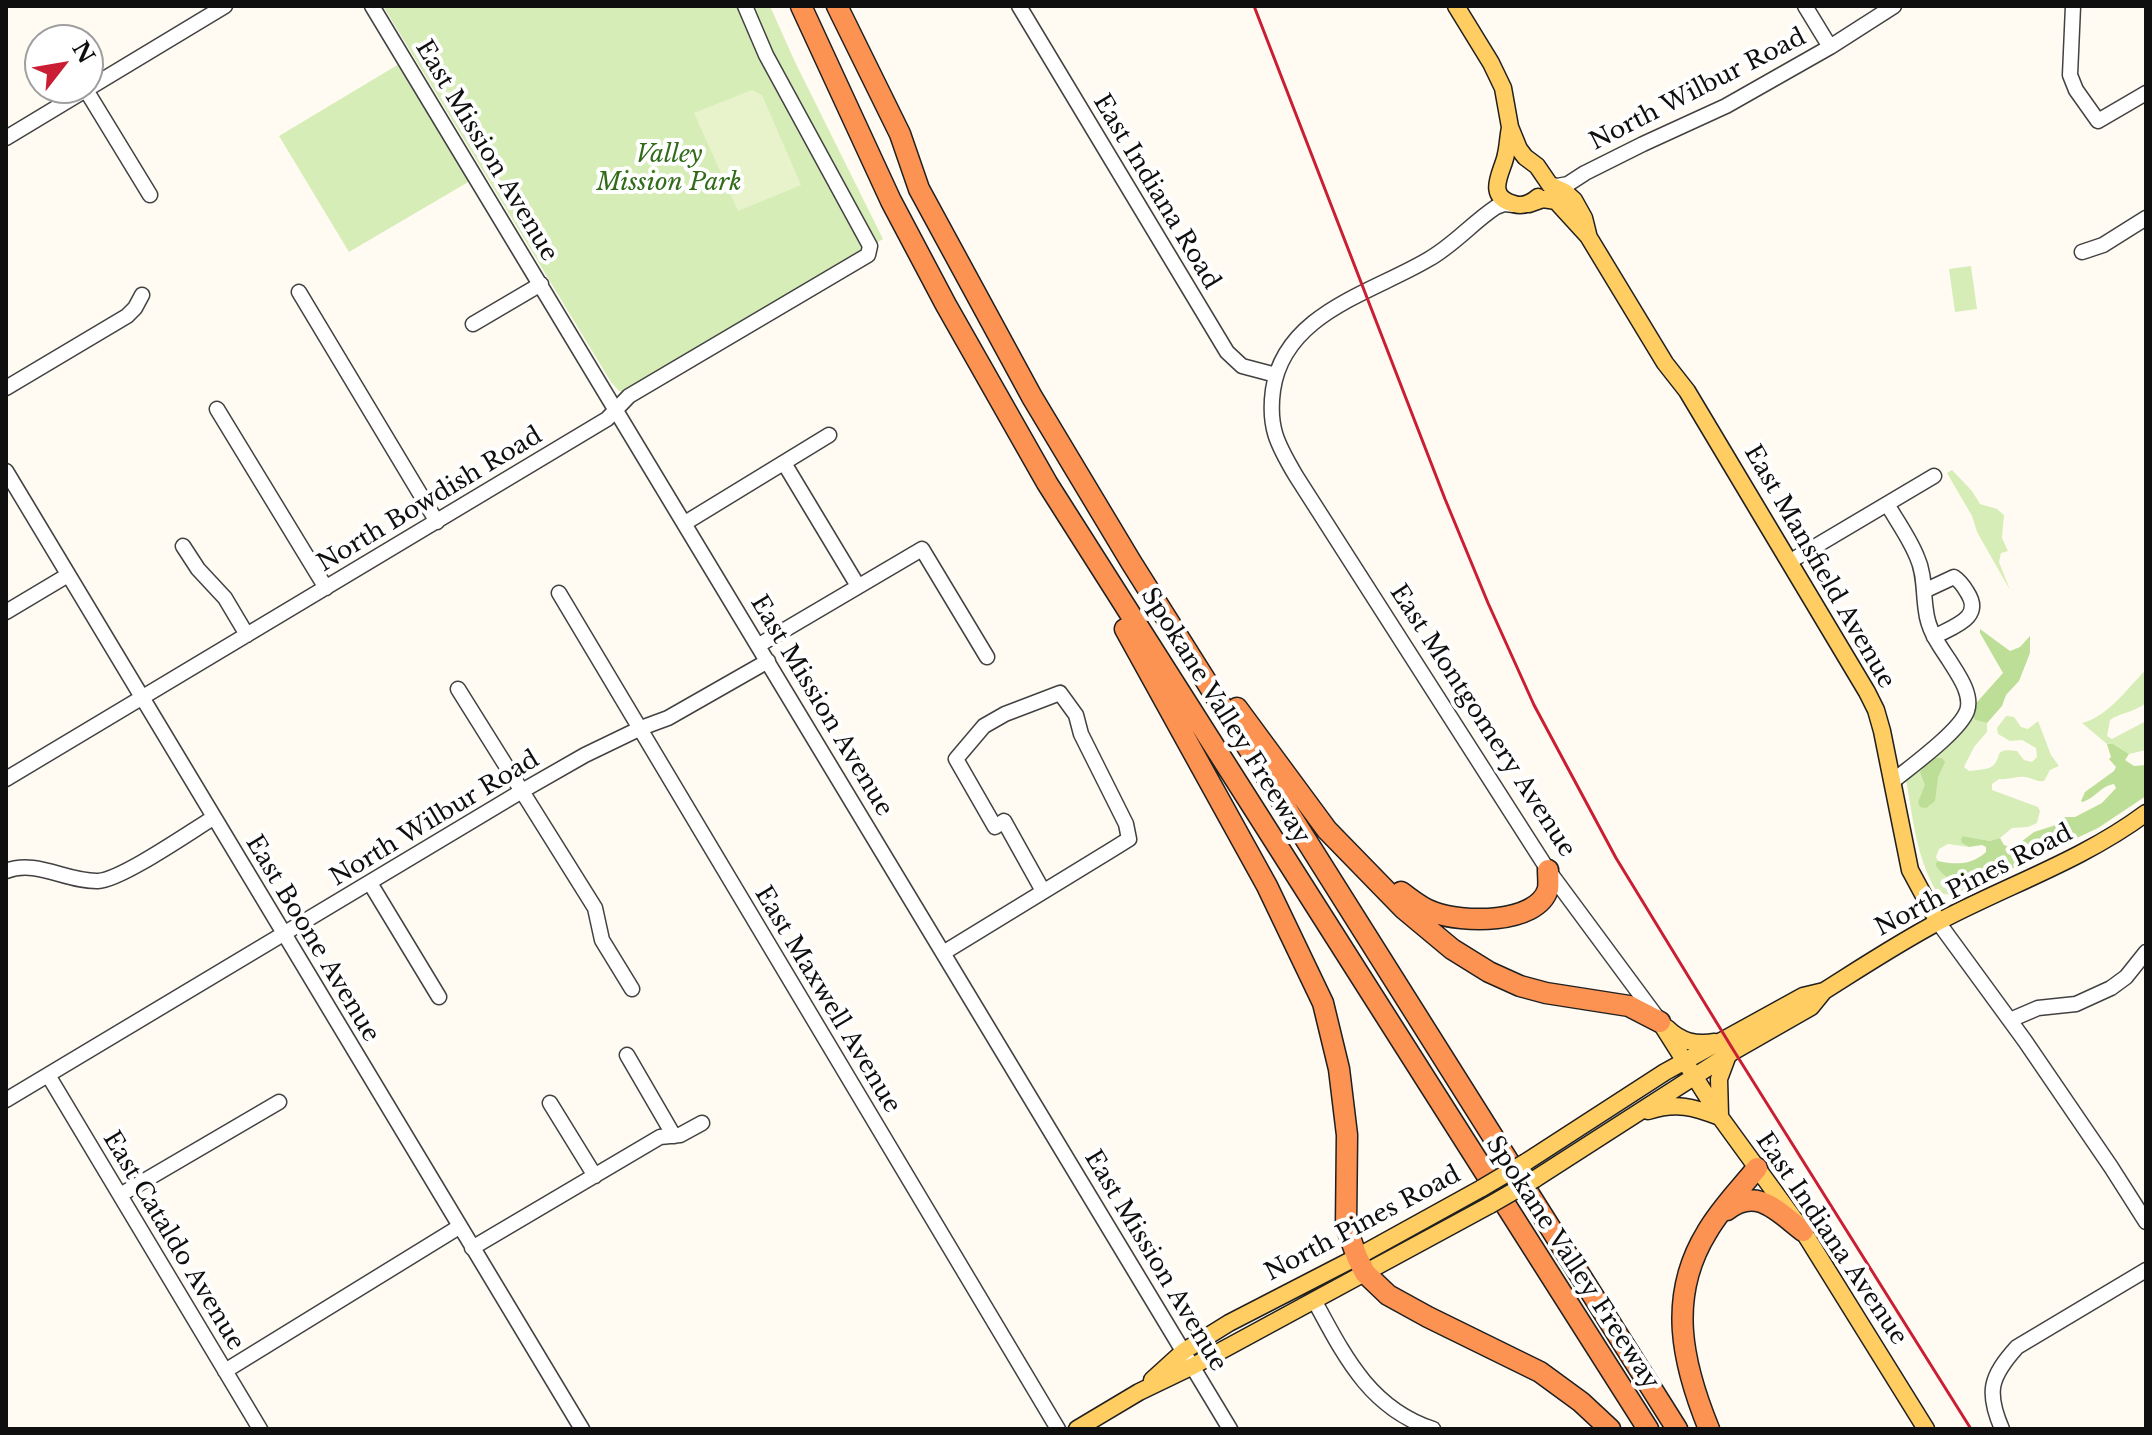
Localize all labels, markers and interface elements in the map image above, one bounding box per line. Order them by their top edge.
street label: North Wilbur Road [1585,23,1811,157]
north arrow [24,24,104,104]
street label: East Mission Avenue [409,35,563,267]
text: N [66,37,100,68]
street label: East Indiana Road [1086,89,1226,295]
park label: Valley Mission Park [596,141,742,197]
street label: North Bowdish Road [313,422,547,578]
street label: East Mansfield Avenue [1737,440,1901,694]
street label: East Montgomery Avenue [1383,579,1581,863]
street label: Spokane Valley Freeway [1134,583,1316,849]
street label: East Mission Avenue [744,590,898,822]
street label: North Wilbur Road [325,745,545,893]
street label: North Pines Road [1871,819,2077,943]
street label: East Boone Avenue [239,830,385,1048]
street label: East Maxwell Avenue [748,881,906,1119]
street label: East Cataldo Avenue [96,1126,250,1356]
street label: East Indiana Avenue [1749,1127,1913,1351]
street label: Spokane Valley Freeway [1479,1131,1665,1395]
street label: East Mission Avenue [1078,1145,1232,1377]
street label: North Pines Road [1260,1160,1466,1288]

